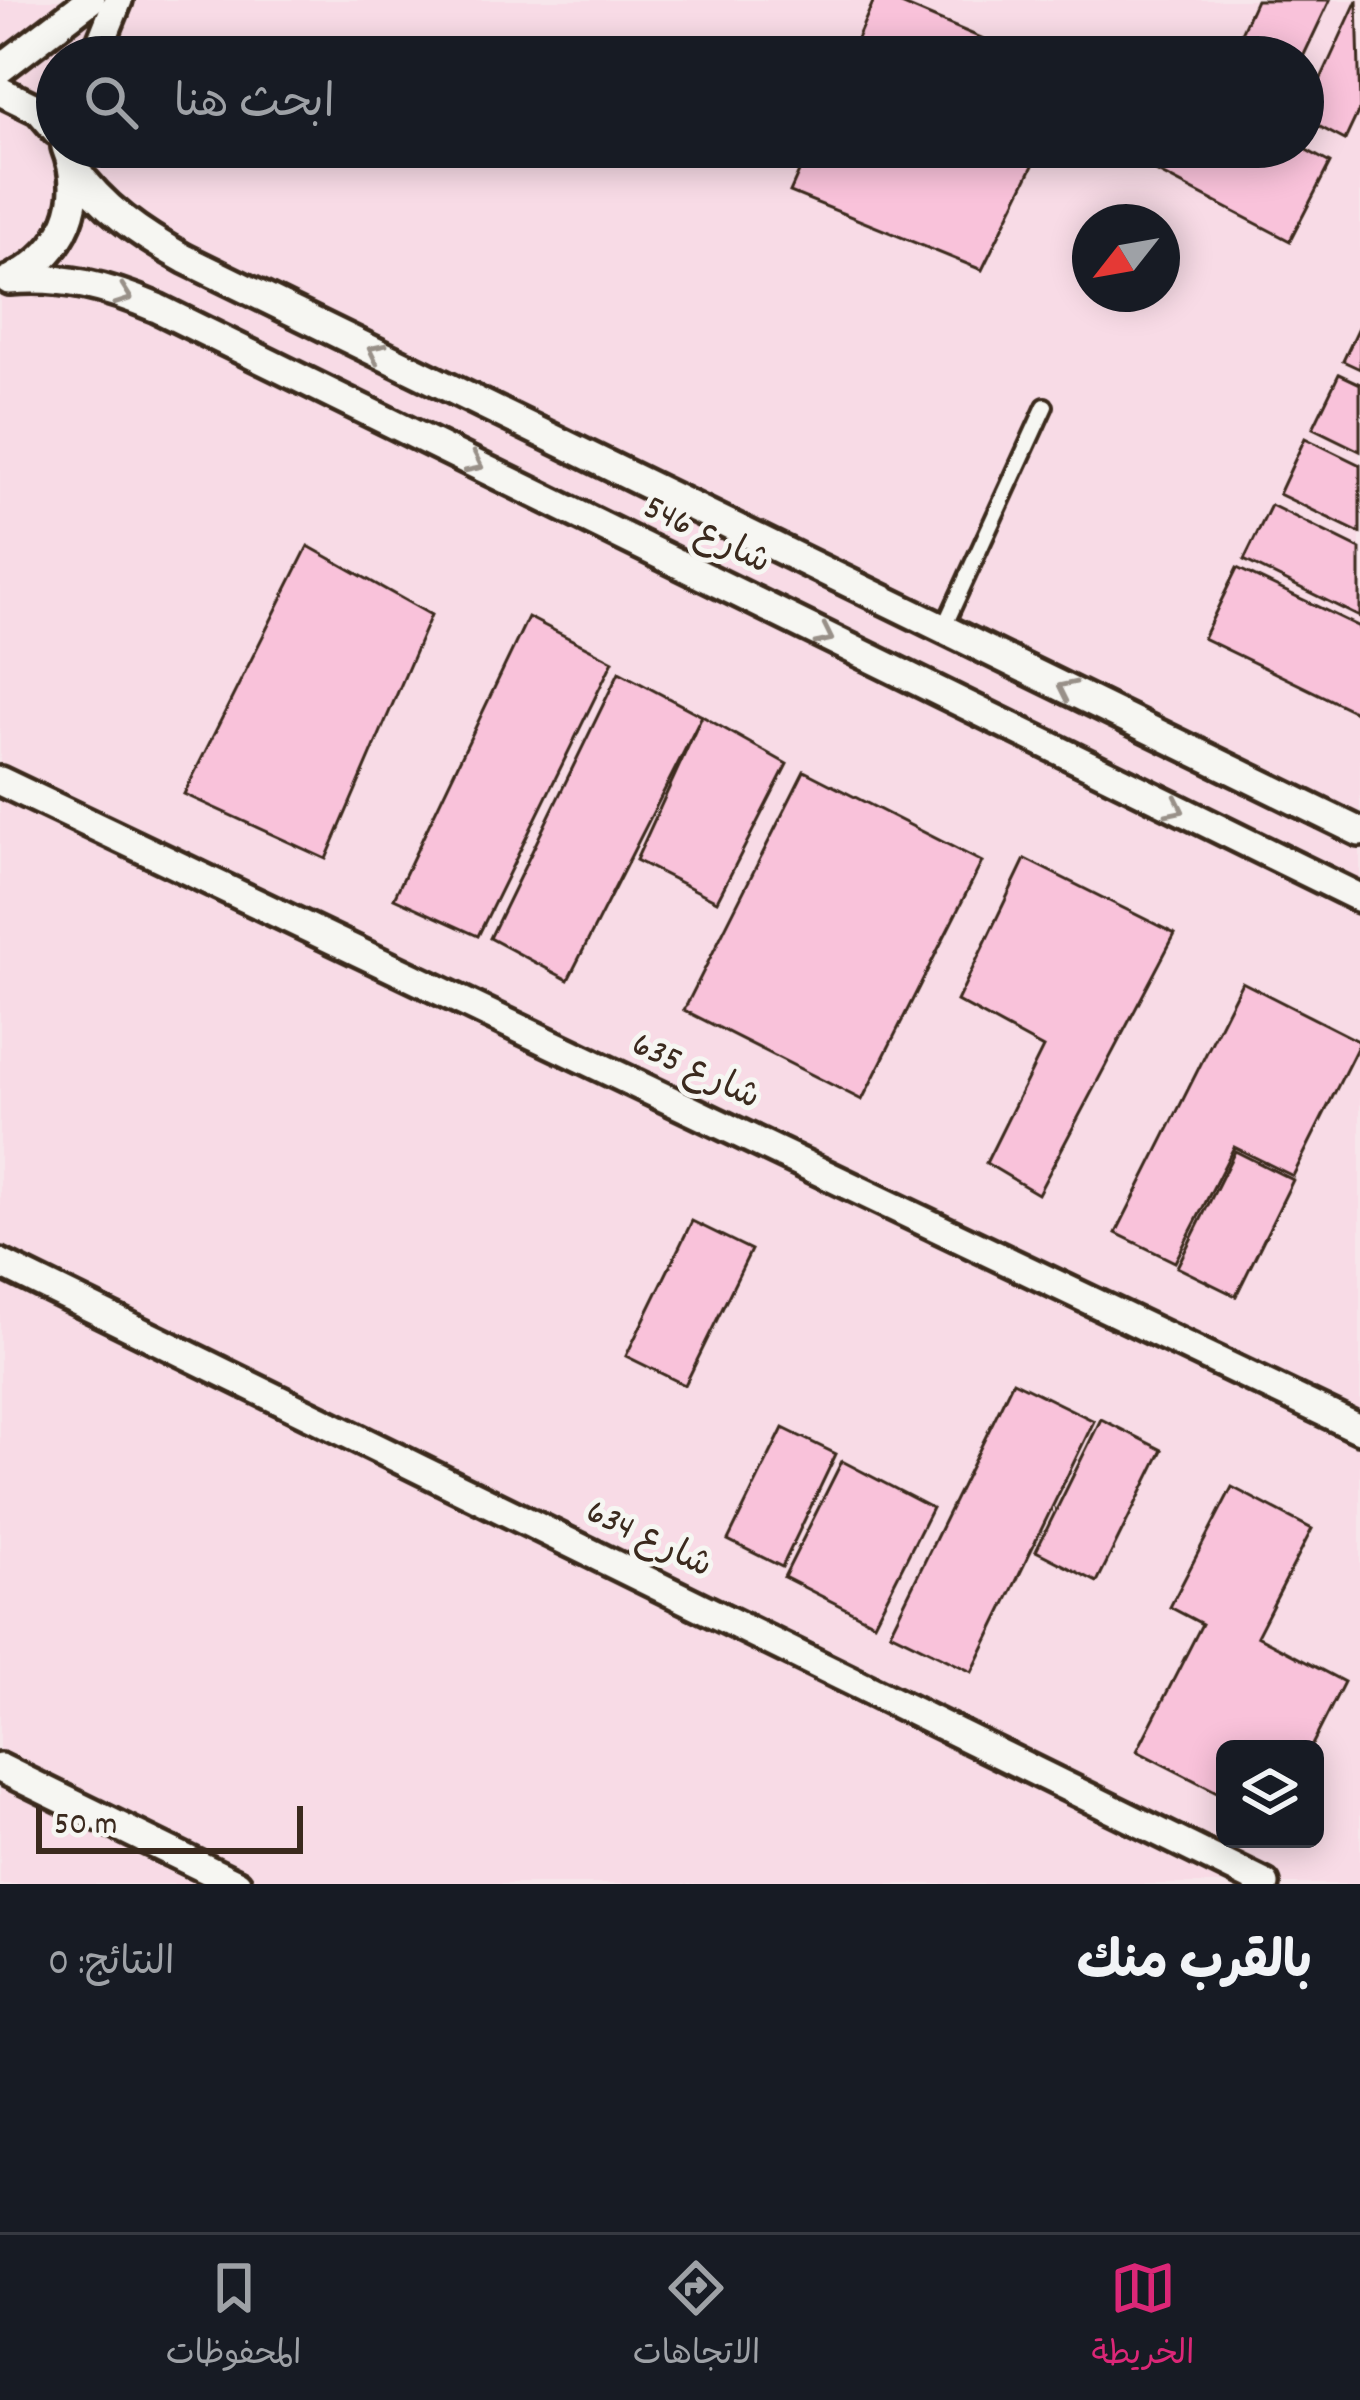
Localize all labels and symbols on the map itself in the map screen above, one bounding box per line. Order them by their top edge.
north arrow [1072,204,1180,312]
one-way arrow [112,281,133,306]
one-way arrow [367,343,388,366]
one-way arrow [463,450,484,474]
street label: شارع 546 [634,484,778,590]
one-way arrow [813,622,834,645]
one-way arrow [1057,680,1078,703]
one-way arrow [1163,793,1185,816]
street label: شارع 635 [622,1021,768,1125]
street label: شارع 634 [576,1488,720,1594]
scale bar [36,1800,303,1853]

